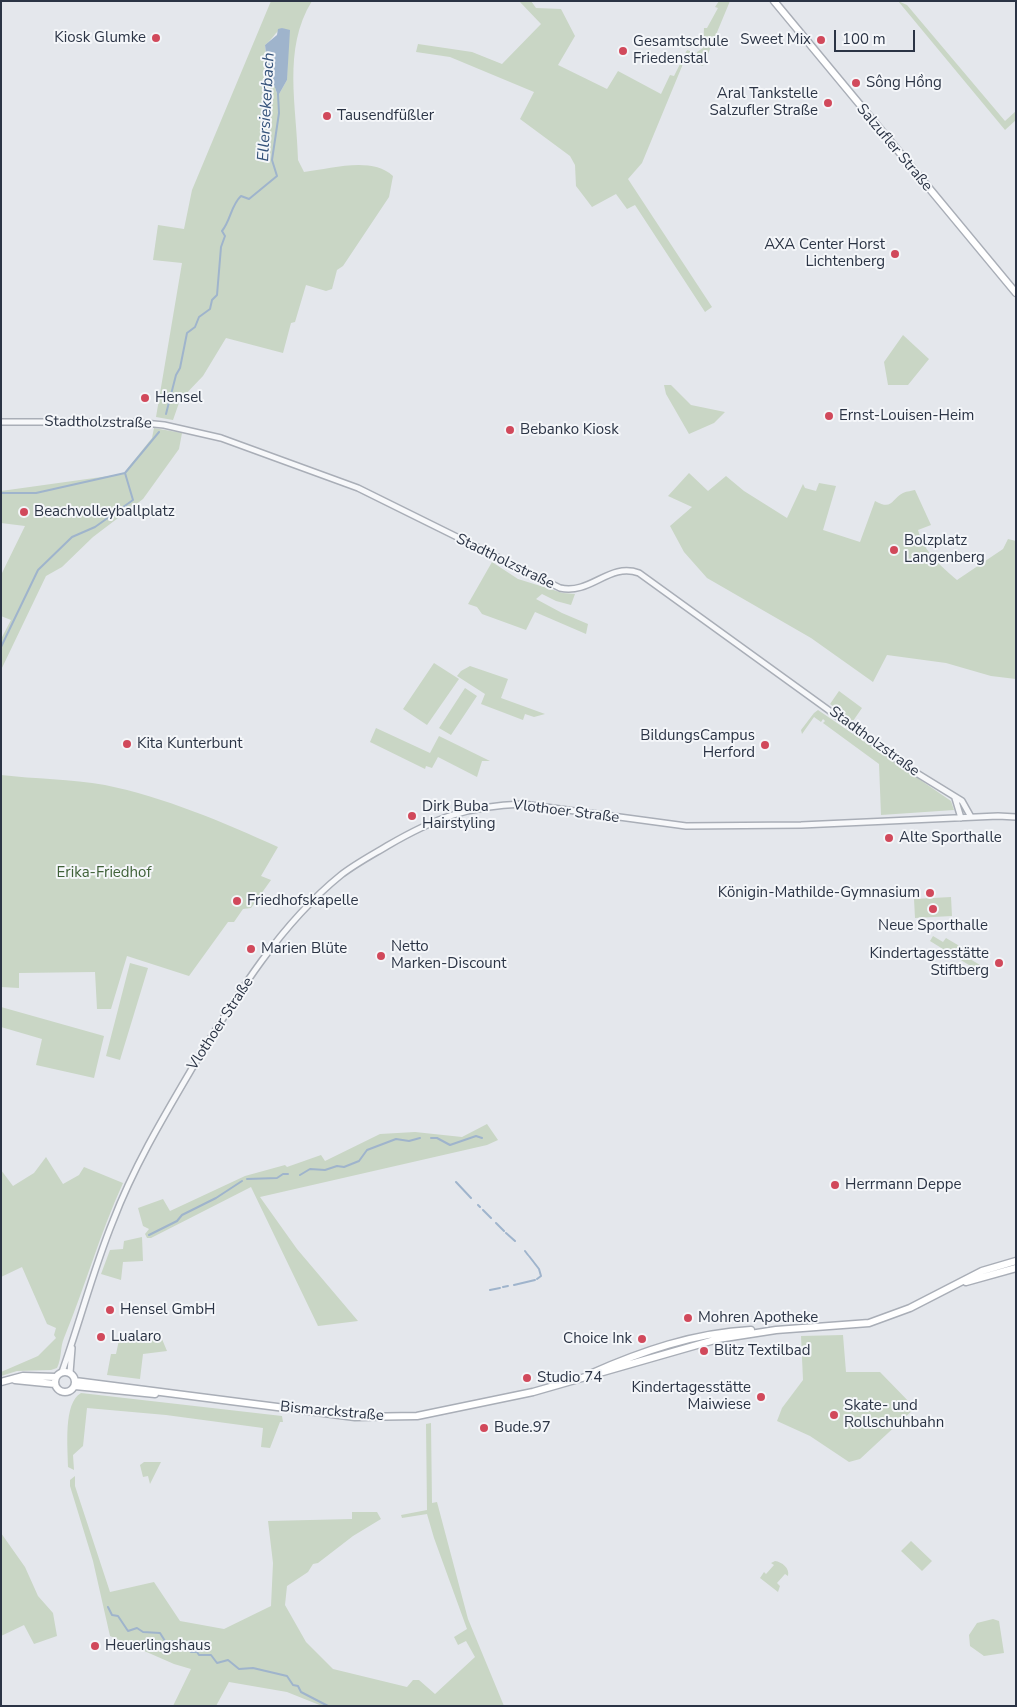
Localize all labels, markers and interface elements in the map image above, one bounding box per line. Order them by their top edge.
scale bar [837,20,918,52]
place label: Kiosk Glumke [54,29,146,47]
text: 100 m [842,29,886,49]
place label: Sweet Mix [740,31,811,49]
marker: Kiosk Glumke [150,32,162,44]
place label: Gesamtschule Friedenstal [633,33,729,68]
marker: Sweet Mix [815,34,827,46]
marker: Gesamtschule Friedenstal [617,45,629,57]
water label: Ellersiekerbach [255,52,279,162]
place label: Sông Hồng [866,74,942,92]
marker: Sông Hồng [850,77,862,89]
place label: Aral Tankstelle Salzufler Straße [710,85,818,120]
marker: Aral Tankstelle Salzufler Straße [822,97,834,109]
street label: Salzufler Straße [852,101,936,195]
place label: Tausendfüßler [337,107,434,125]
marker: Tausendfüßler [321,110,333,122]
place label: AXA Center Horst Lichtenberg [764,236,885,271]
marker: AXA Center Horst Lichtenberg [889,248,901,260]
place label: Hensel [155,389,203,407]
marker: Hensel [139,392,151,404]
place label: Ernst-Louisen-Heim [839,407,974,425]
marker: Ernst-Louisen-Heim [823,410,835,422]
street label: Stadtholzstraße [44,413,152,433]
place label: Bebanko Kiosk [520,421,619,439]
marker: Bebanko Kiosk [504,424,516,436]
place label: Beachvolleyballplatz [34,503,175,521]
marker: Beachvolleyballplatz [18,506,30,518]
street label: Stadtholzstraße [453,530,557,594]
place label: Bolzplatz Langenberg [904,532,985,567]
marker: Bolzplatz Langenberg [888,544,900,556]
street label: Stadtholzstraße [825,703,923,781]
place label: BildungsCampus Herford [640,727,755,762]
place label: Kita Kunterbunt [137,735,243,753]
marker: Kita Kunterbunt [121,738,133,750]
marker: BildungsCampus Herford [759,739,771,751]
street label: Vlothoer Straße [512,797,620,827]
place label: Dirk Buba Hairstyling [422,798,496,833]
marker: Dirk Buba Hairstyling [406,810,418,822]
place label: Alte Sporthalle [899,829,1002,847]
marker: Alte Sporthalle [883,832,895,844]
park label: Erika-Friedhof [57,864,151,882]
place label: Königin-Mathilde-Gymnasium [718,884,920,902]
marker: Königin-Mathilde-Gymnasium [924,887,936,899]
place label: Friedhofskapelle [247,892,358,910]
marker: Friedhofskapelle [231,895,243,907]
marker: Neue Sporthalle [927,903,939,915]
place label: Neue Sporthalle [878,917,988,935]
place label: Netto Marken-Discount [391,938,506,973]
place label: Marien Blüte [261,940,347,958]
marker: Marien Blüte [245,943,257,955]
place label: Kindertagesstätte Stiftberg [869,945,989,980]
marker: Netto Marken-Discount [375,950,387,962]
marker: Kindertagesstätte Stiftberg [993,957,1005,969]
street label: Vlothoer Straße [184,974,258,1074]
place label: Herrmann Deppe [845,1176,961,1194]
marker: Herrmann Deppe [829,1179,841,1191]
place label: Hensel GmbH [120,1301,215,1319]
marker: Hensel GmbH [104,1304,116,1316]
place label: Mohren Apotheke [698,1309,818,1327]
marker: Mohren Apotheke [682,1312,694,1324]
place label: Lualaro [111,1328,161,1346]
place label: Choice Ink [563,1330,632,1348]
marker: Lualaro [95,1331,107,1343]
marker: Choice Ink [636,1333,648,1345]
place label: Blitz Textilbad [714,1342,810,1360]
marker: Blitz Textilbad [698,1345,710,1357]
place label: Studio 74 [537,1369,602,1387]
marker: Studio 74 [521,1372,533,1384]
place label: Kindertagesstätte Maiwiese [631,1379,751,1414]
marker: Kindertagesstätte Maiwiese [755,1391,767,1403]
place label: Skate- und Rollschuhbahn [844,1397,944,1432]
street label: Bismarckstraße [279,1399,385,1425]
marker: Skate- und Rollschuhbahn [828,1409,840,1421]
place label: Bude.97 [494,1419,551,1437]
marker: Bude.97 [478,1422,490,1434]
place label: Heuerlingshaus [105,1637,211,1655]
marker: Heuerlingshaus [89,1640,101,1652]

